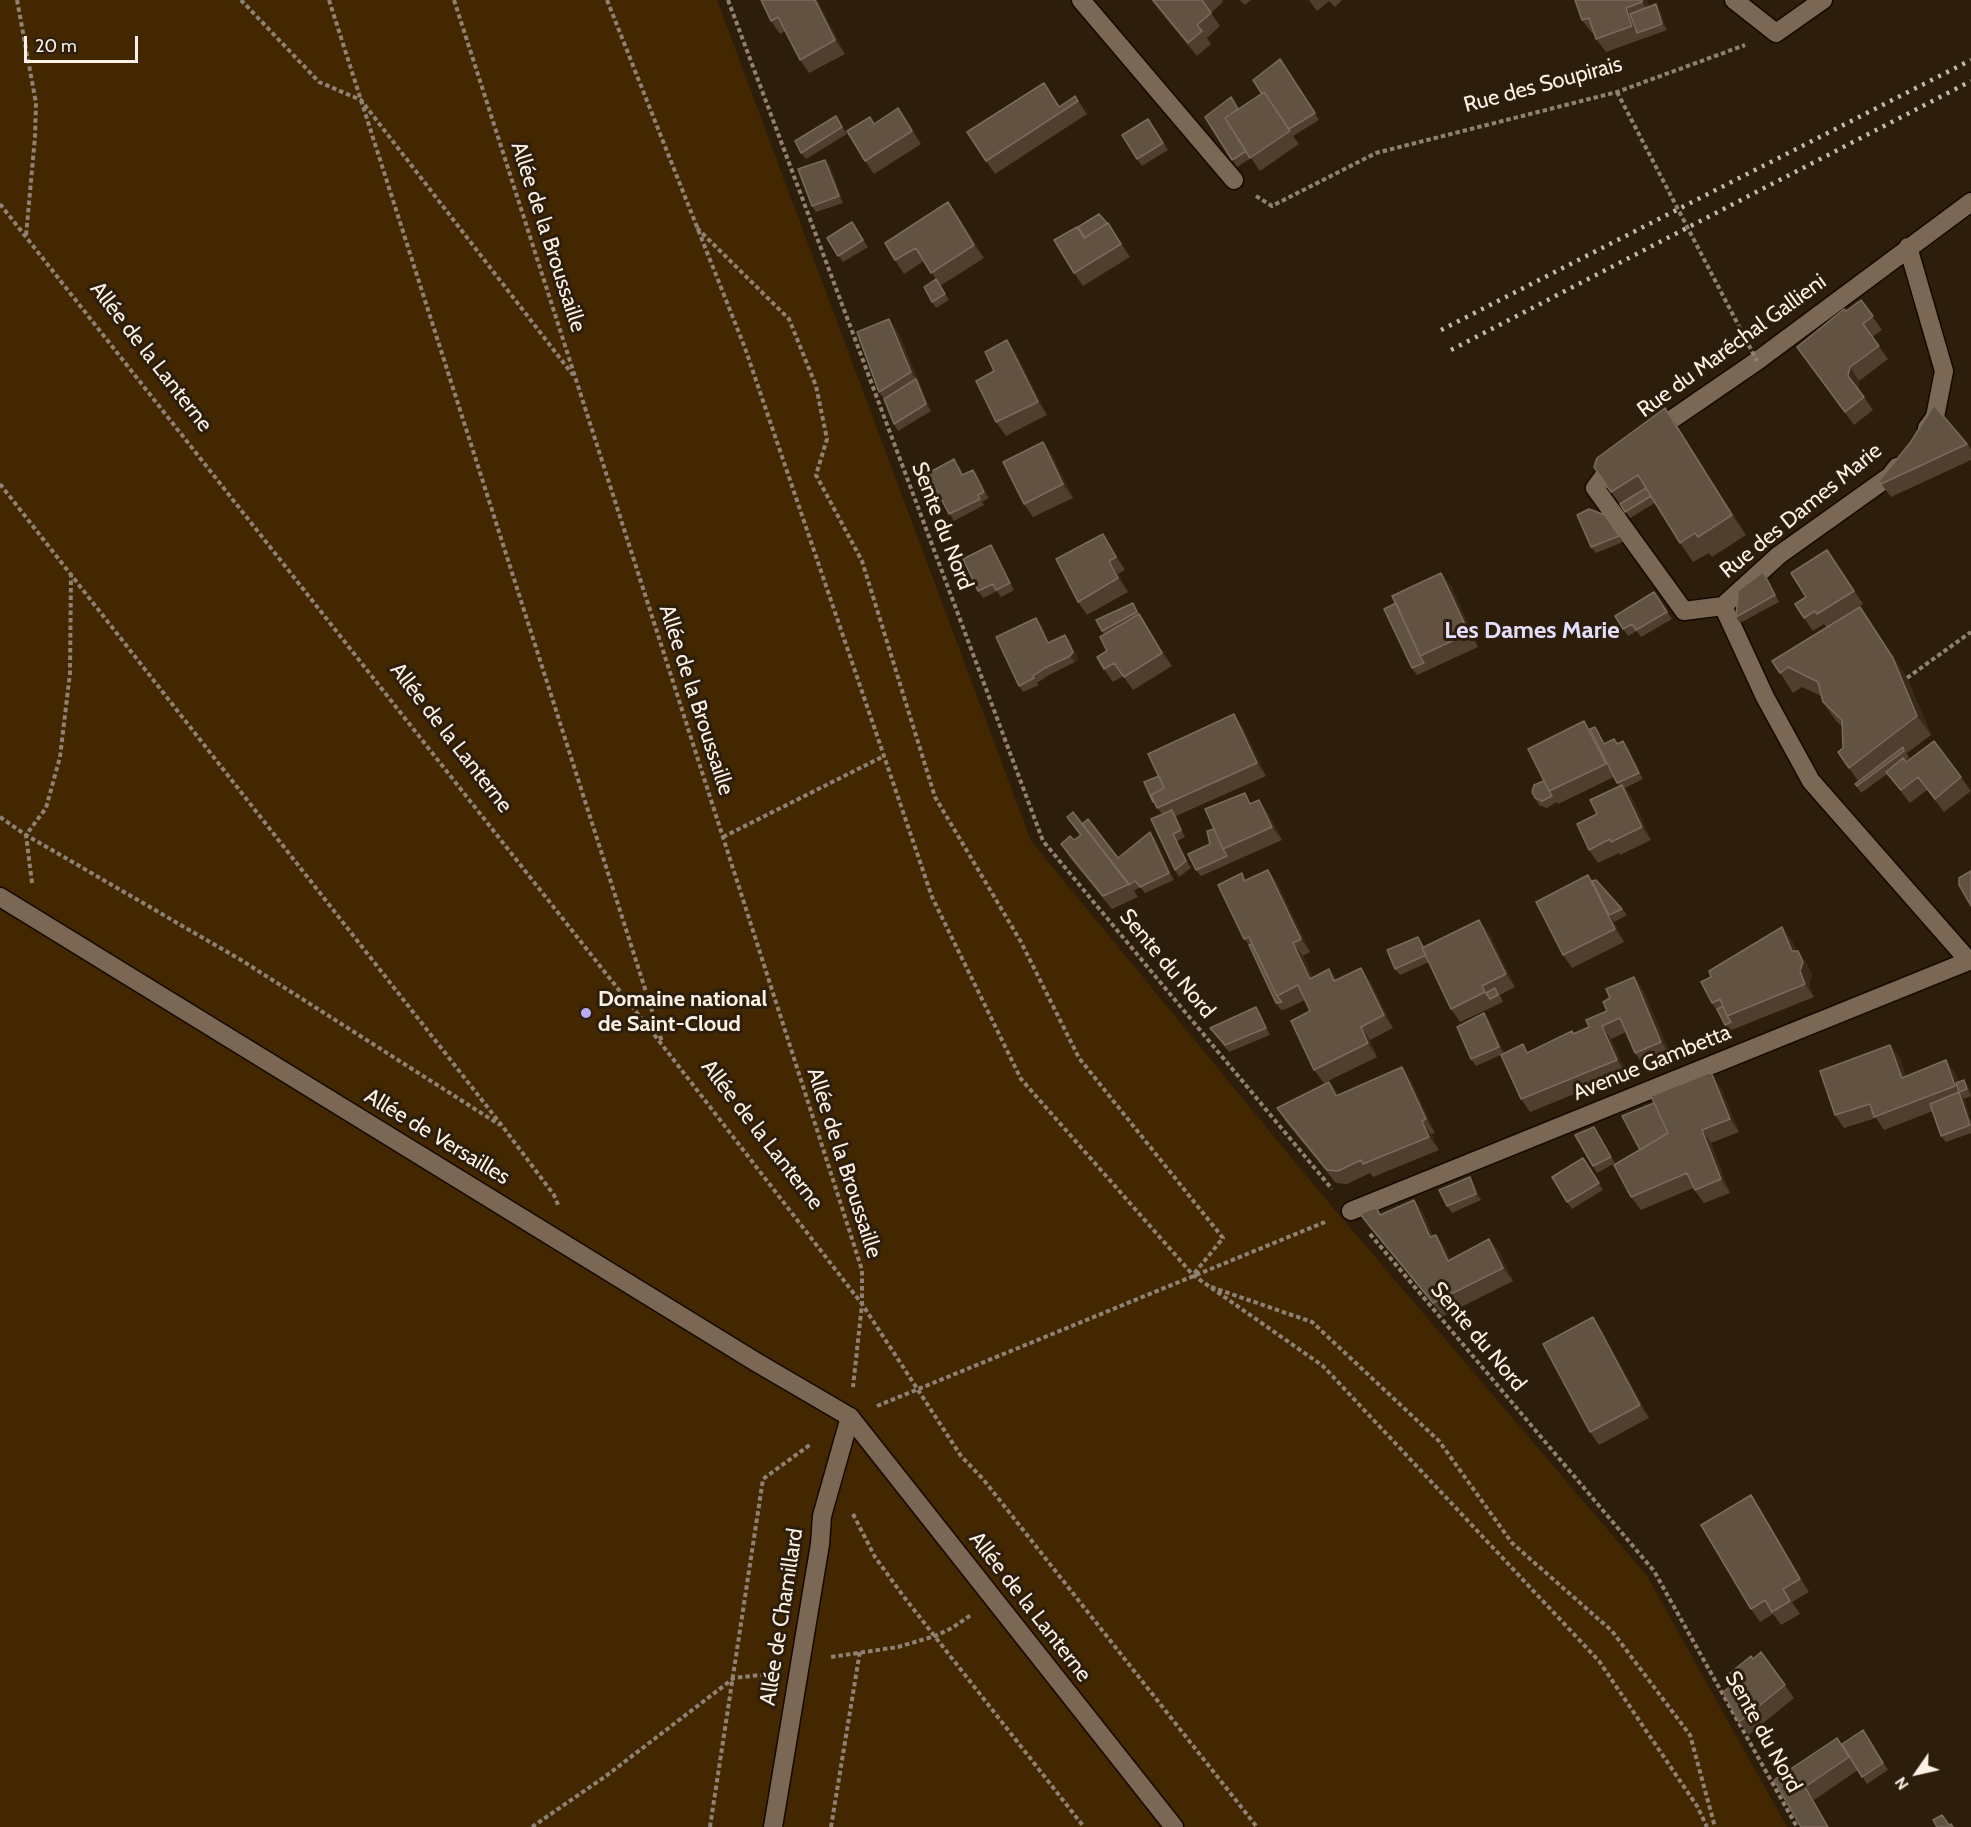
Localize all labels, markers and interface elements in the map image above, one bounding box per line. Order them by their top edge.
scale bar [27,24,141,62]
text: 20 m [35,35,77,57]
street label: Rue des Soupirais [1461,51,1625,119]
street label: Allée de la Broussaille [505,139,591,335]
street label: Rue du Maréchal Gallieni [1632,269,1832,423]
street label: Allée de la Lanterne [84,277,218,437]
street label: Rue des Dames Marie [1715,438,1887,584]
street label: Sente du Nord [906,458,978,594]
street label: Allée de la Broussaille [653,602,739,798]
district label: Les Dames Marie [1444,617,1620,645]
street label: Allée de la Lanterne [384,658,518,818]
street label: Sente du Nord [1114,904,1220,1024]
place label: Domaine national de Saint-Cloud [598,987,767,1038]
marker: Domaine national de Saint-Cloud [579,1006,593,1020]
street label: Avenue Gambetta [1569,1019,1735,1107]
street label: Allée de la Lanterne [695,1055,829,1215]
street label: Allée de la Broussaille [801,1065,887,1261]
street label: Allée de Versailles [360,1083,514,1191]
street label: Sente du Nord [1425,1277,1531,1397]
street label: Allée de Chamillard [755,1526,809,1708]
street label: Allée de la Lanterne [963,1527,1097,1687]
street label: Sente du Nord [1719,1667,1807,1797]
north arrow [1887,1743,1947,1803]
text: N [1891,1773,1913,1793]

